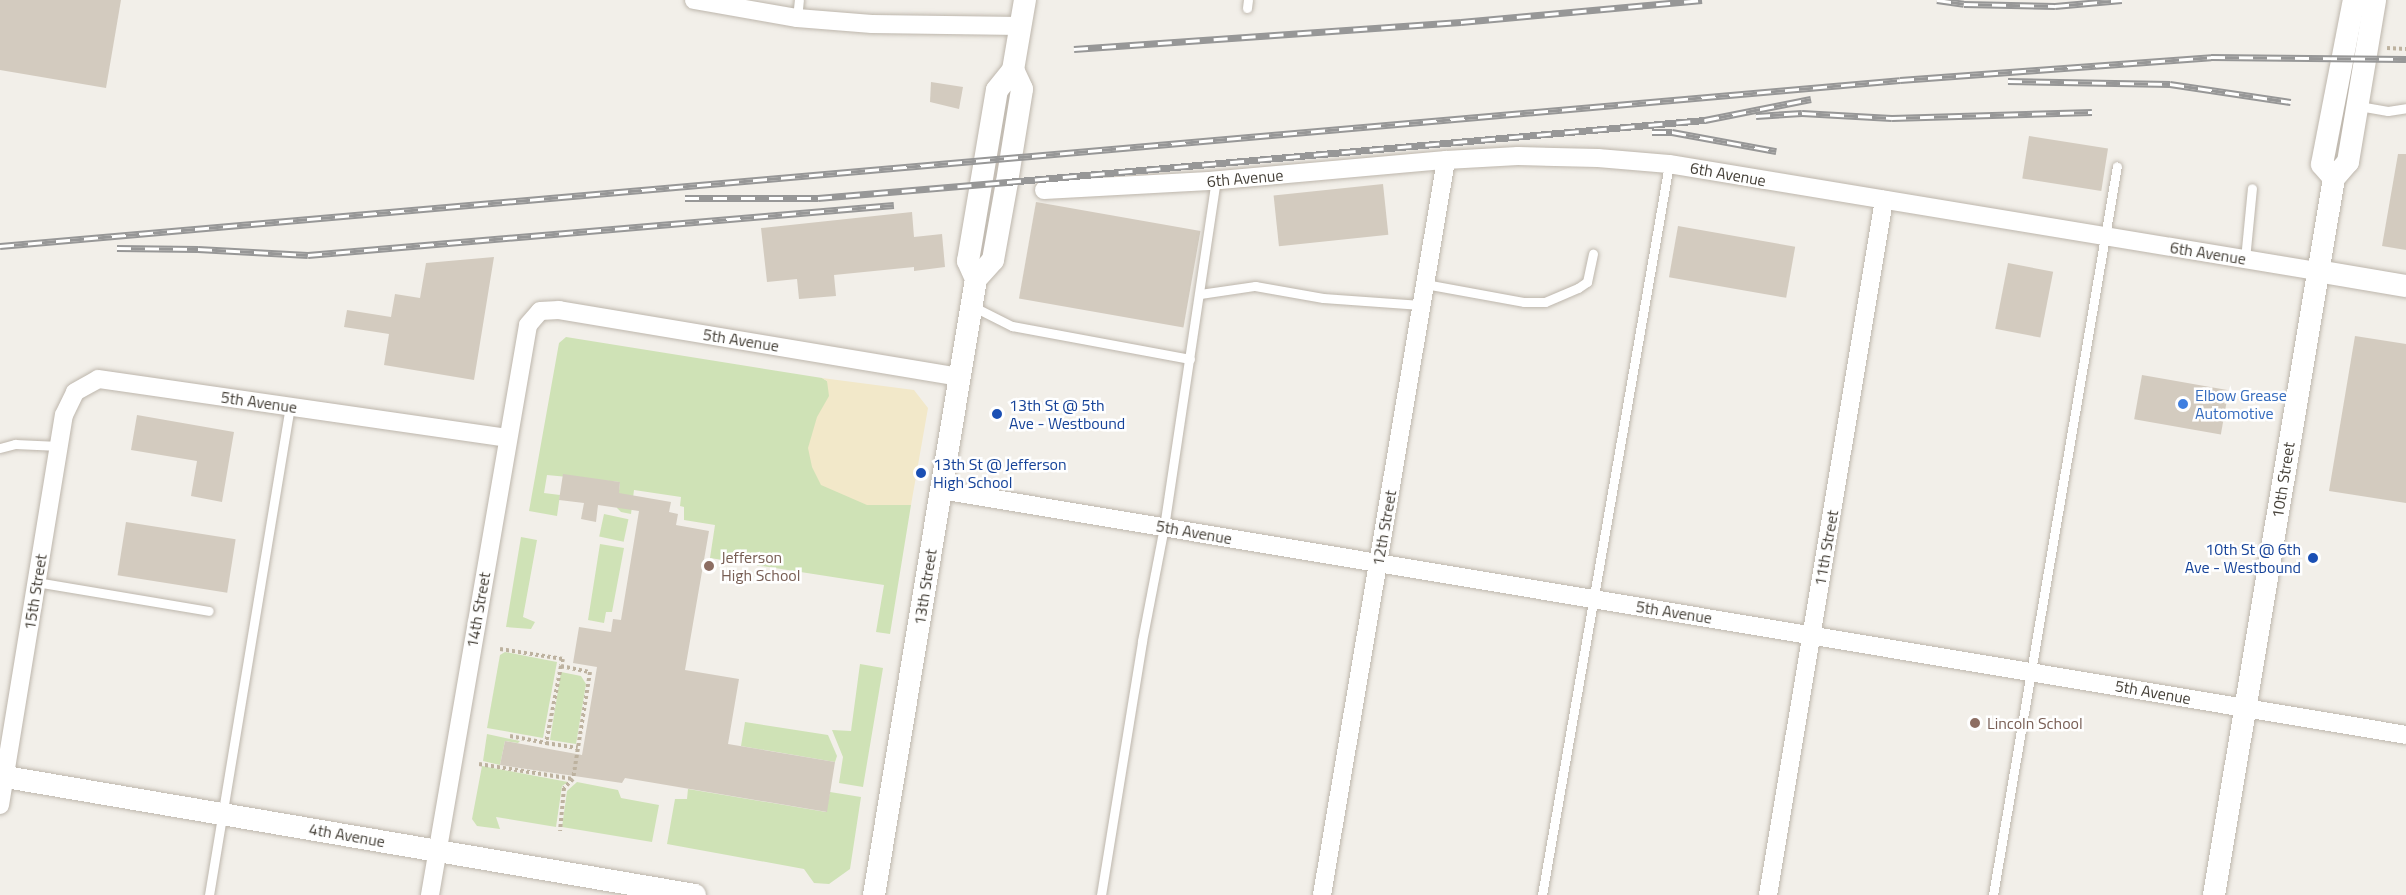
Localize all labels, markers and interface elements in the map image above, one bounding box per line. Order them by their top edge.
street label: 6th Avenue [1689,158,1767,190]
street label: 6th Avenue [1206,165,1284,191]
street label: 6th Avenue [2169,238,2247,268]
street label: 5th Avenue [702,325,780,355]
place label: Elbow Grease Automotive [2195,385,2287,423]
street label: 5th Avenue [220,387,298,417]
place label: 13th St @ 5th Ave - Westbound [1009,395,1125,433]
marker: Elbow Grease Automotive [2176,397,2190,411]
marker: 13th St @ 5th Ave - Westbound [990,407,1004,421]
street label: 10th Street [2268,441,2298,519]
place label: 13th St @ Jefferson High School [933,454,1067,492]
marker: 13th St @ Jefferson High School [914,466,928,480]
street label: 12th Street [1368,488,1400,568]
street label: 11th Street [1810,508,1842,588]
street label: 5th Avenue [1155,516,1233,548]
place label: 10th St @ 6th Ave - Westbound [2185,539,2301,577]
place label: Jefferson High School [721,547,800,585]
street label: 13th Street [910,548,940,626]
marker: 10th St @ 6th Ave - Westbound [2306,551,2320,565]
street label: 15th Street [20,553,50,631]
marker: Jefferson High School [702,559,716,573]
street label: 14th Street [462,570,494,650]
street label: 5th Avenue [1635,597,1713,627]
street label: 5th Avenue [2114,676,2192,708]
place label: Lincoln School [1987,713,2083,733]
marker: Lincoln School [1968,716,1982,730]
street label: 4th Avenue [308,819,386,851]

